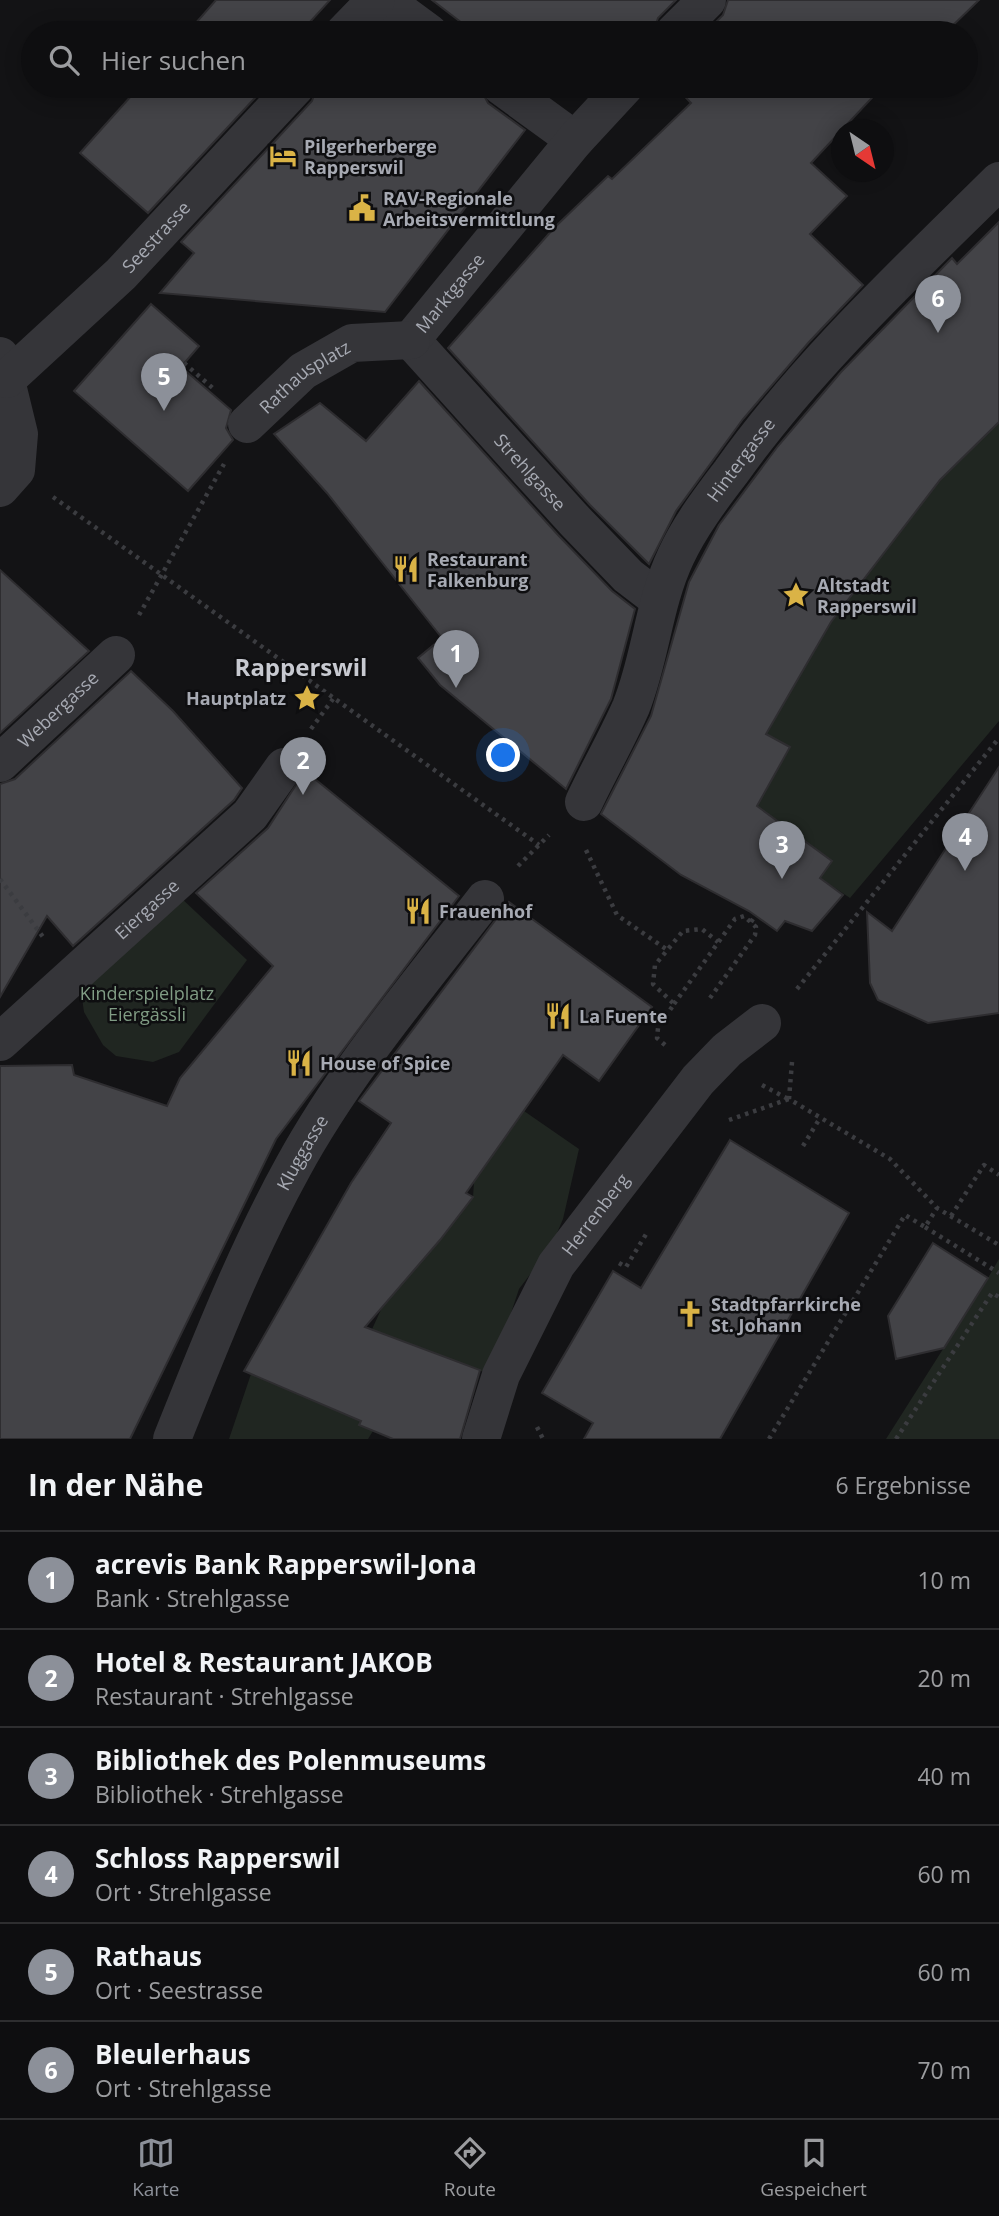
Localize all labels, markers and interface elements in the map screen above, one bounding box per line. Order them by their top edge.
search box [21,21,978,98]
icon: search [45,41,83,79]
text: Hier suchen [101,42,246,78]
north arrow [831,119,894,182]
place label: Pilgerherberge Rapperswil [304,134,437,179]
hotel icon: Pilgerherberge Rapperswil [268,141,298,171]
place label: RAV-Regionale Arbeitsvermittlung [383,186,555,231]
public building icon: RAV-Regionale Arbeitsvermittlung [347,193,377,223]
street label: Seestrasse [116,196,195,278]
street label: Marktgasse [410,248,490,338]
pin: 6 [915,275,961,333]
street label: Rathausplatz [254,335,354,419]
pin: 5 [141,353,187,411]
street label: Hintergasse [701,412,780,506]
street label: Strehlgasse [489,428,572,516]
place label: Restaurant Falkenburg [427,547,528,592]
restaurant icon: Restaurant Falkenburg [391,554,421,584]
place label: Altstadt Rapperswil [817,573,917,618]
place icon: Altstadt Rapperswil [781,580,811,610]
pin: 1 [433,630,479,688]
district label: Rapperswil [235,650,367,683]
street label: Webergasse [12,666,103,753]
place icon: Hauptplatz [292,683,322,713]
place label: Hauptplatz [186,686,286,710]
pin: 2 [280,737,326,795]
your location [486,738,520,772]
pin: 4 [942,813,988,871]
pin: 3 [759,821,805,879]
street label: Eiergasse [109,873,184,944]
restaurant icon: Frauenhof [403,896,433,926]
place label: Frauenhof [439,899,533,923]
park label: Kinderspielplatz Eiergässli [80,981,214,1026]
restaurant icon: La Fuente [543,1001,573,1031]
place label: La Fuente [579,1004,667,1028]
restaurant icon: House of Spice [284,1048,314,1078]
place label: House of Spice [320,1051,450,1075]
street label: Kluggasse [271,1110,333,1194]
street label: Herrenberg [556,1168,634,1260]
place label: Stadtpfarrkirche St. Johann [711,1292,861,1337]
church icon: Stadtpfarrkirche St. Johann [675,1299,705,1329]
text: In der Nähe [28,1464,204,1505]
text: 6 Ergebnisse [835,1469,971,1501]
text: acrevis Bank Rapperswil-Jona [95,1546,477,1582]
text: 1 [44,1564,58,1596]
text: 10 m [917,1564,971,1596]
text: Bank · Strehlgasse [95,1582,290,1614]
text: Hotel & Restaurant JAKOB [95,1644,433,1680]
text: 2 [44,1662,58,1694]
text: 20 m [917,1662,971,1694]
text: Restaurant · Strehlgasse [95,1680,354,1712]
text: Bibliothek des Polenmuseums [95,1742,486,1778]
text: 3 [44,1760,58,1792]
text: 40 m [917,1760,971,1792]
text: Bibliothek · Strehlgasse [95,1778,344,1810]
text: Schloss Rapperswil [95,1840,340,1876]
text: 4 [44,1858,58,1890]
text: 60 m [917,1858,971,1890]
text: Ort · Strehlgasse [95,1876,272,1908]
text: Rathaus [95,1938,202,1974]
text: 5 [44,1956,58,1988]
text: 60 m [917,1956,971,1988]
text: Ort · Seestrasse [95,1974,263,2006]
text: Bleulerhaus [95,2036,251,2072]
text: 6 [44,2054,58,2086]
text: 70 m [917,2054,971,2086]
text: Ort · Strehlgasse [95,2072,272,2104]
tab: Karte [132,2134,180,2202]
tab: Route [444,2134,496,2202]
tab: Gespeichert [760,2134,867,2202]

